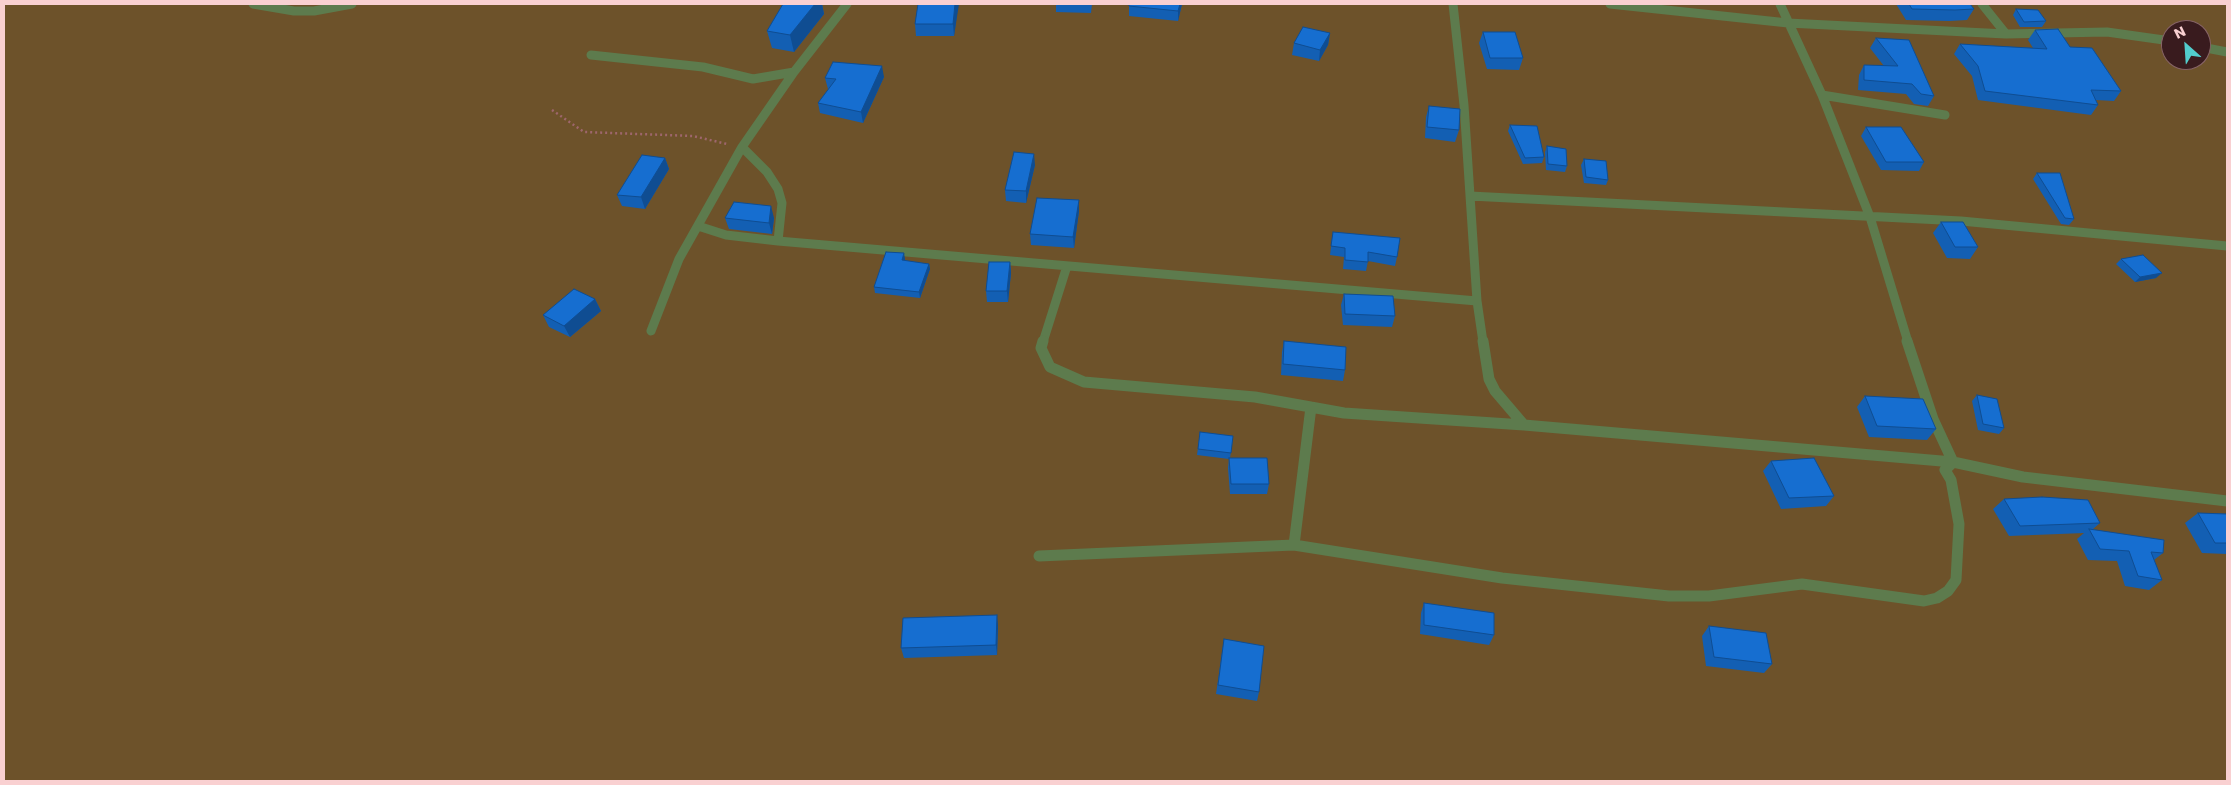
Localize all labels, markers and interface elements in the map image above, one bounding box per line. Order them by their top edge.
north arrow [2161,20,2211,70]
text: N [2171,21,2189,44]

